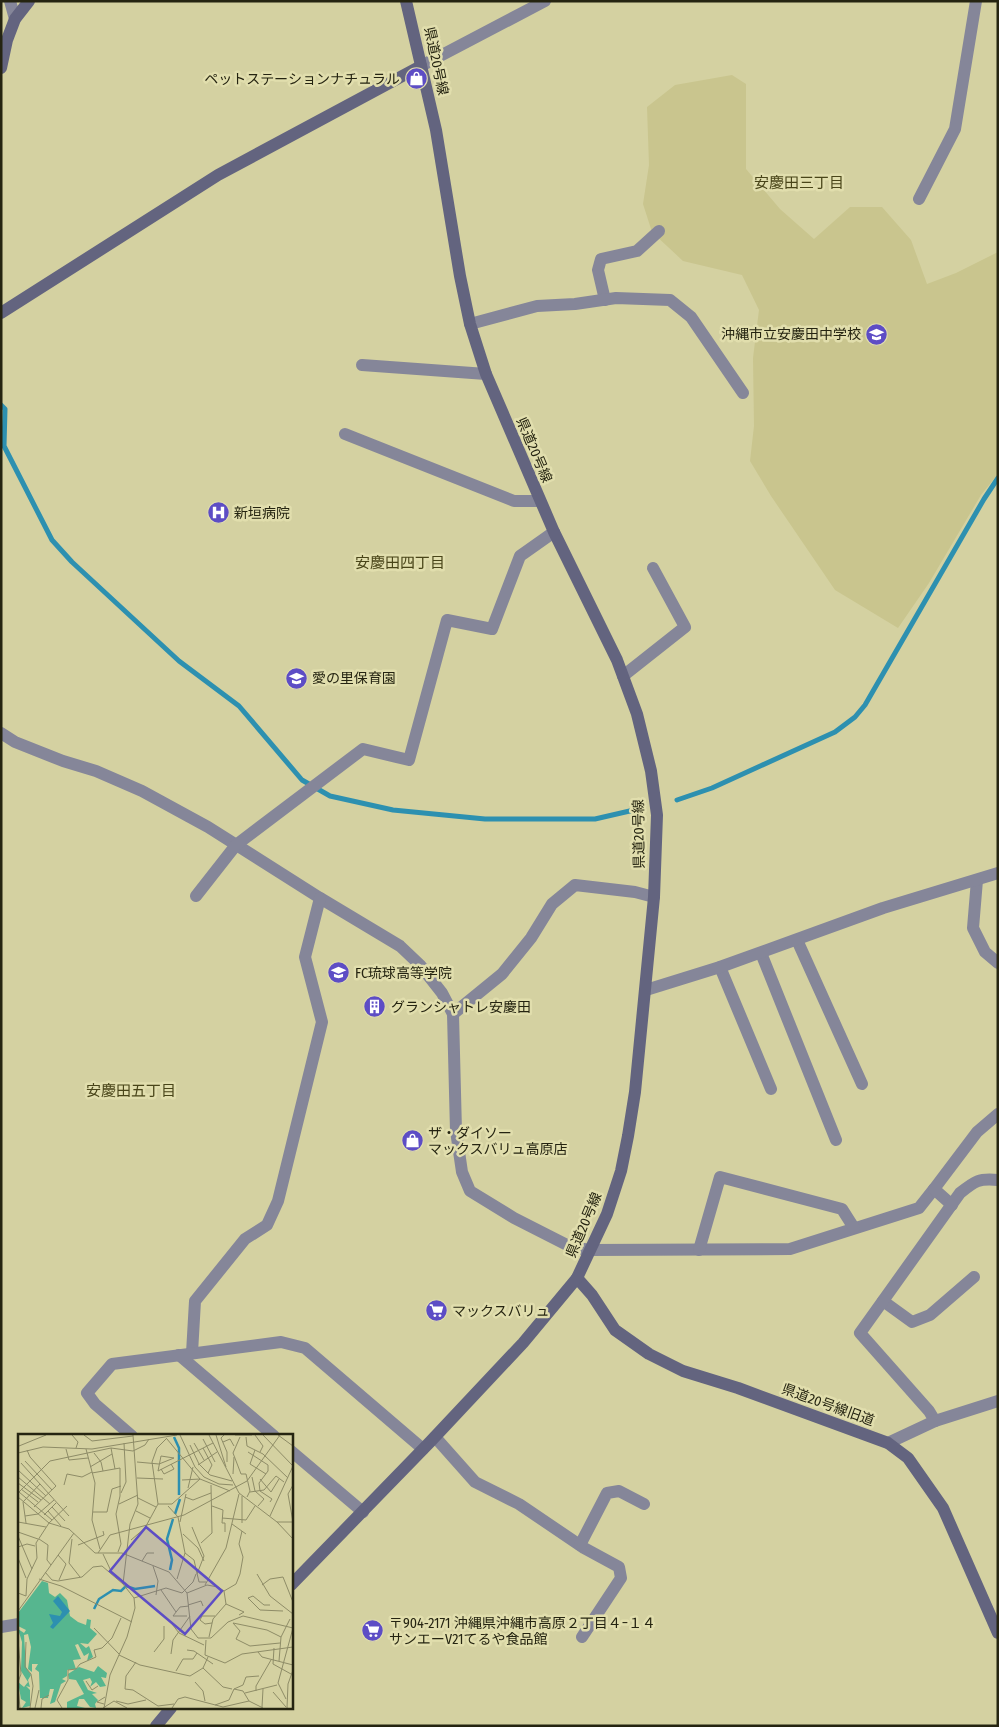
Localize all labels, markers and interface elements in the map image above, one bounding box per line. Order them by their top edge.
street label: 県道20号線 [420,25,452,97]
shop icon: ペットステーションナチュラル [404,67,428,91]
place label: ペットステーションナチュラル [204,71,400,88]
district label: 安慶田三丁目 [754,174,844,192]
school or university icon: 沖縄市立安慶田中学校 [865,322,889,346]
place label: 沖縄市立安慶田中学校 [721,326,861,343]
street label: 県道20号線 [513,415,555,485]
hospital icon: 新垣病院 [206,501,230,525]
place label: 新垣病院 [234,505,290,522]
district label: 安慶田四丁目 [355,554,445,572]
school or university icon: 愛の里保育園 [284,666,308,690]
place label: 愛の里保育園 [312,670,396,687]
street label: 県道20号線 [630,799,648,869]
school or university icon: FC琉球高等学院 [327,961,351,985]
place label: FC琉球高等学院 [355,965,452,982]
building icon: グランシャトレ安慶田 [363,995,387,1019]
place label: グランシャトレ安慶田 [391,999,531,1016]
district label: 安慶田五丁目 [86,1082,176,1100]
place label: ザ・ダイソー マックスバリュ高原店 [428,1125,568,1158]
shop icon: ザ・ダイソー マックスバリュ高原店 [400,1129,424,1153]
street label: 県道20号線 [563,1190,605,1260]
supermarket icon: マックスバリュ [424,1299,448,1323]
place label: マックスバリュ [452,1303,550,1320]
street label: 県道20号線旧道 [779,1380,877,1430]
inset map [18,1434,292,1710]
place label: 〒904-2171 沖縄県沖縄市高原２丁目４−１４ サンエーV21てるや食品館 [389,1615,656,1648]
supermarket icon: 〒904-2171 沖縄県沖縄市高原２丁目４−１４ サンエーV21てるや食品館 [361,1619,385,1643]

